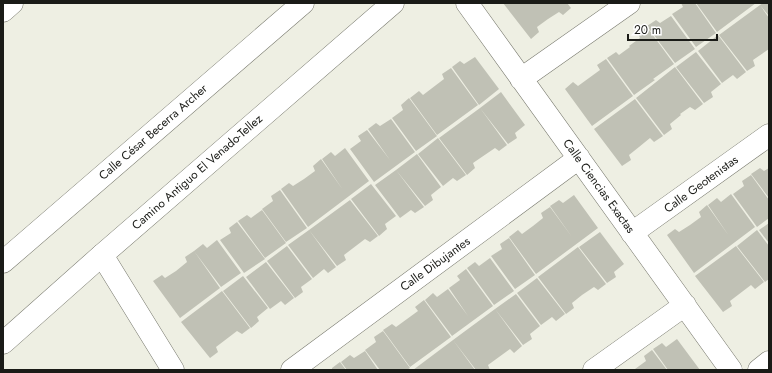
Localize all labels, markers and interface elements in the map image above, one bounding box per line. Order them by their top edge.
scale bar [628,16,717,42]
text: 20 m [634,21,661,39]
street label: Calle César Becerra Archer [95,79,212,184]
street label: Camino Antiguo El Venado-Tellez [128,110,267,234]
street label: Calle Ciencias Exactas [559,135,640,237]
street label: Calle Geotenistas [660,151,742,217]
street label: Calle Dibujantes [396,232,474,296]

